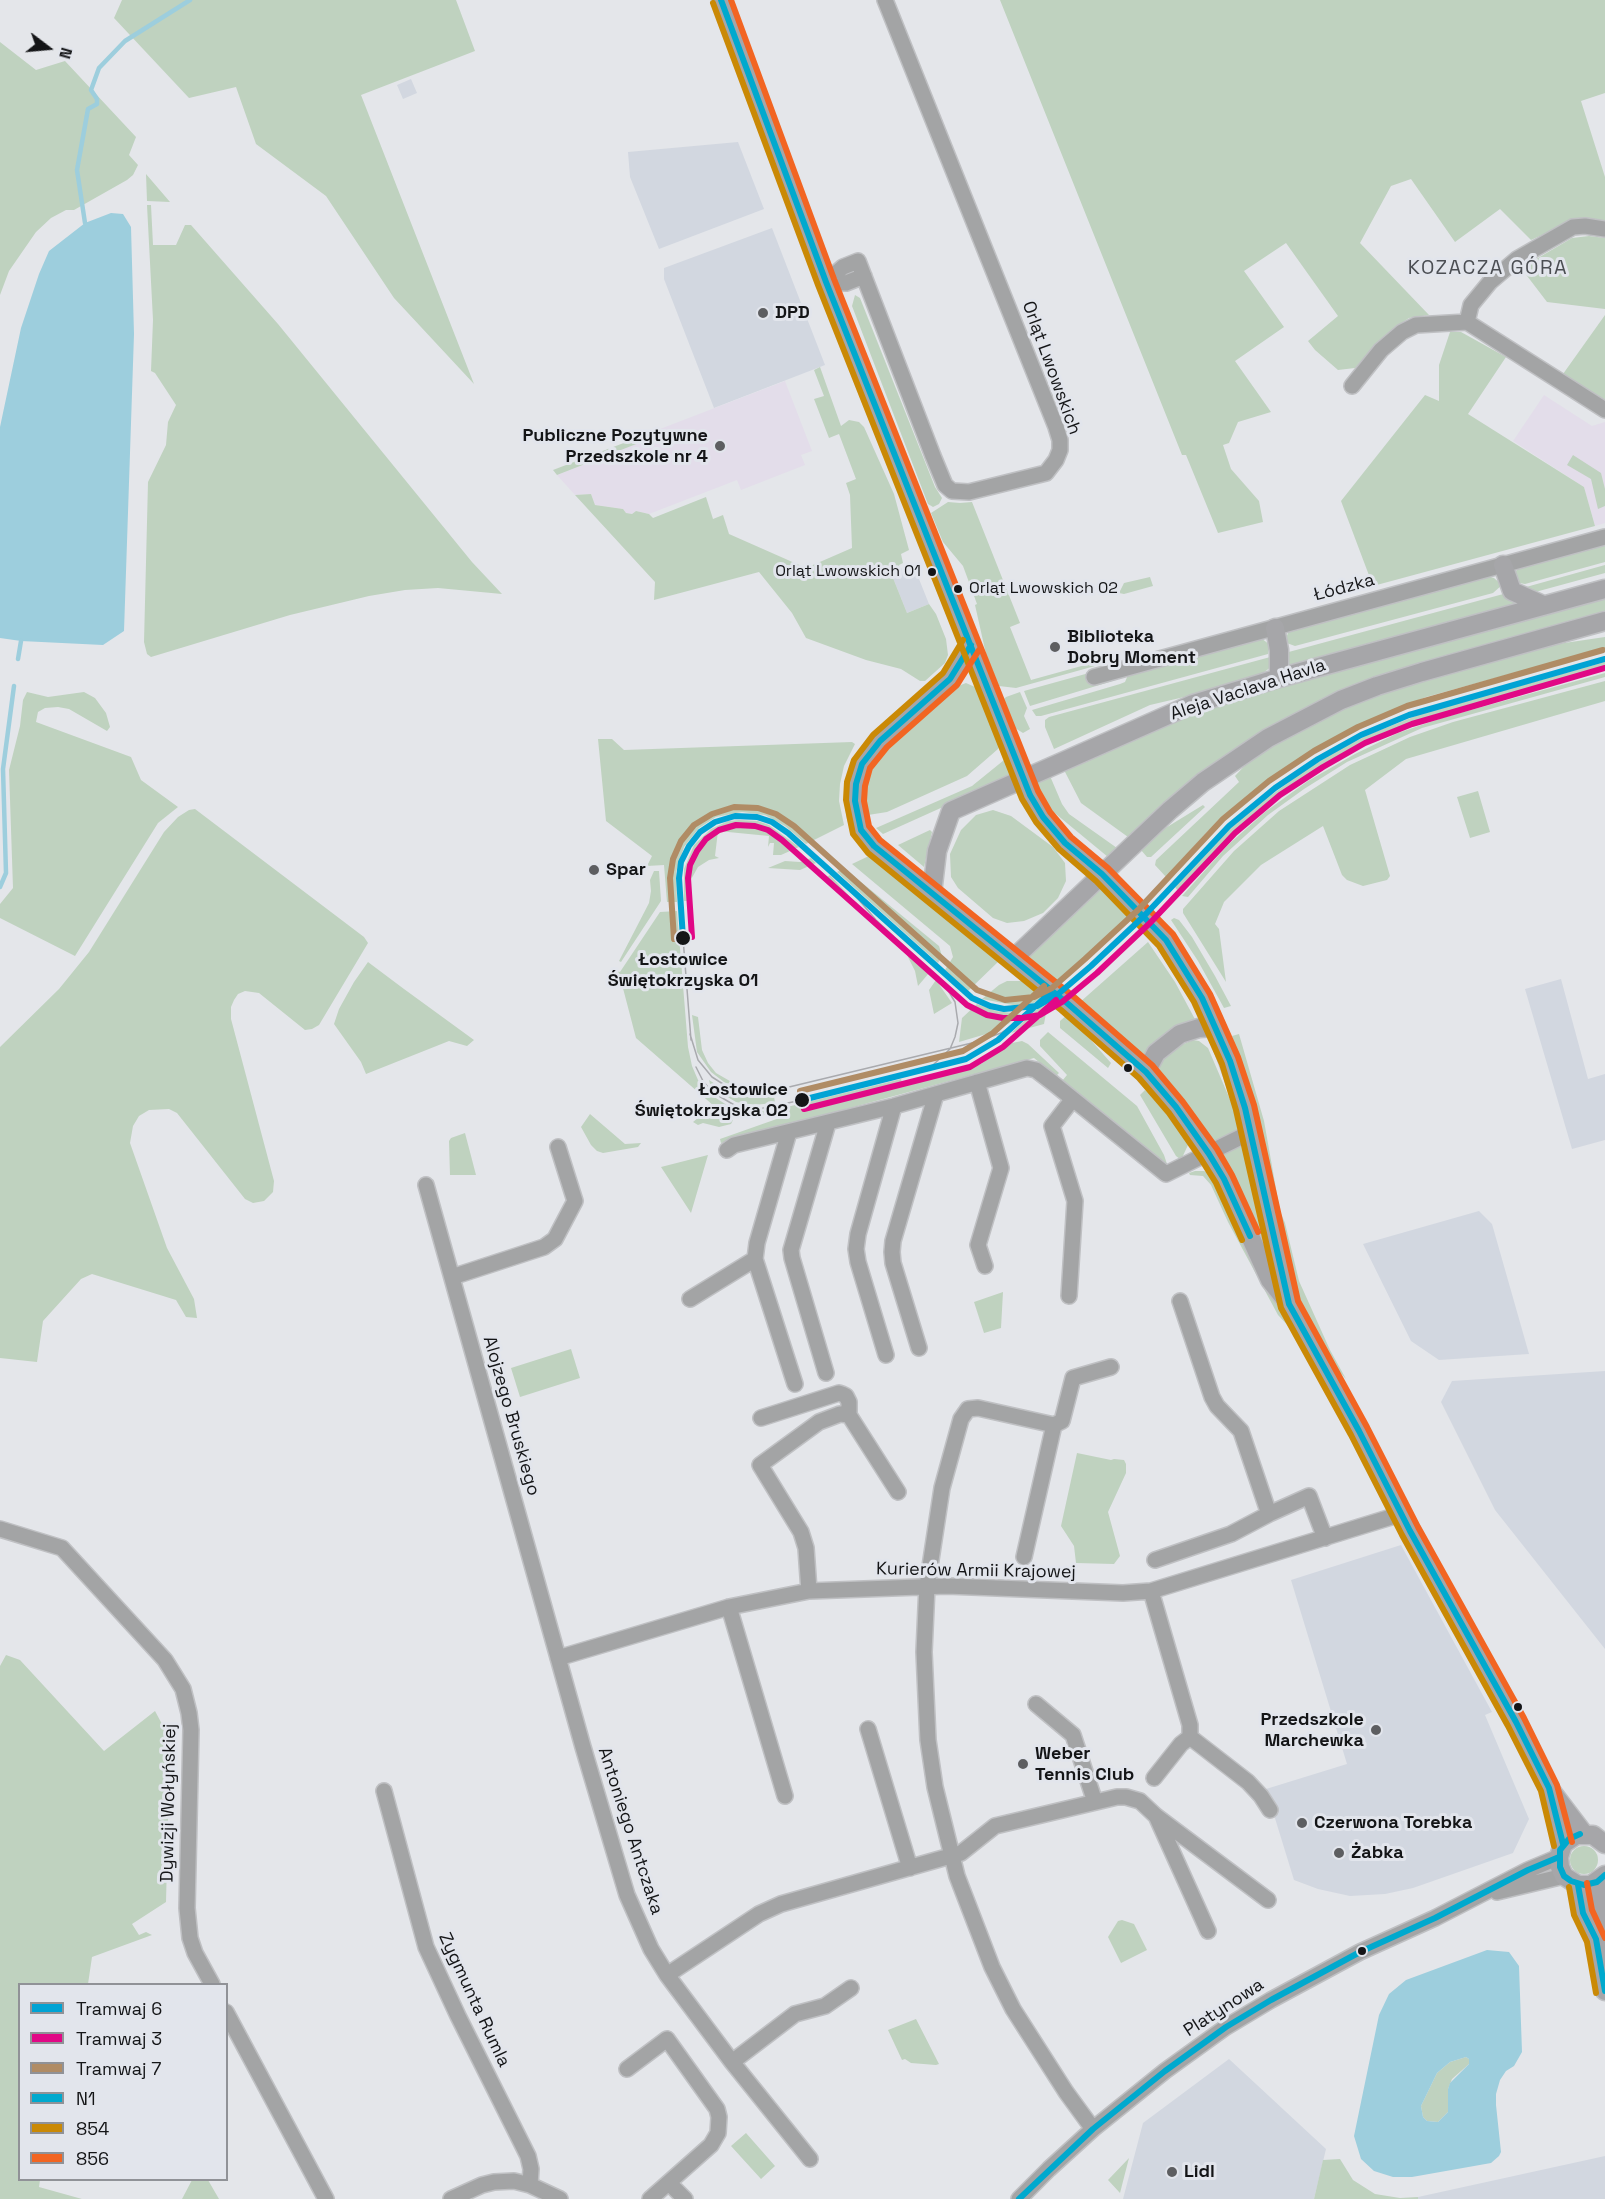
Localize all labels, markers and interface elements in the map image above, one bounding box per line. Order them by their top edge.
north arrow [18,18,78,78]
text: N [54,45,77,61]
district label: KOZACZA GÓRA [1408,257,1568,281]
street label: Orląt Lwowskich [1017,298,1085,438]
place label: DPD [775,302,810,324]
marker: DPD [756,306,770,320]
place label: Publiczne Pozytywne Przedszkole nr 4 [522,425,708,468]
marker: Publiczne Pozytywne Przedszkole nr 4 [713,439,727,453]
place label: Orląt Lwowskich 01 [775,562,921,582]
marker: Orląt Lwowskich 01 [926,566,938,578]
street label: Łódzka [1311,569,1377,607]
place label: Orląt Lwowskich 02 [969,579,1118,599]
marker: Orląt Lwowskich 02 [952,583,964,595]
place label: Biblioteka Dobry Moment [1067,626,1196,668]
marker: Biblioteka Dobry Moment [1048,640,1062,654]
street label: Aleja Vaclava Havla [1168,655,1328,725]
place label: Spar [606,859,646,881]
marker: Spar [587,863,601,877]
marker: Łostowice Świętokrzyska 01 [674,929,692,947]
place label: Łostowice Świętokrzyska 01 [608,949,758,992]
unlabelled marker [1122,1062,1134,1074]
place label: Łostowice Świętokrzyska 02 [635,1079,788,1122]
marker: Łostowice Świętokrzyska 02 [793,1091,811,1109]
street label: Alojzego Bruskiego [478,1334,544,1498]
street label: Kurierów Armii Krajowej [876,1558,1076,1584]
unlabelled marker [1512,1701,1524,1713]
place label: Przedszkole Marchewka [1260,1709,1364,1752]
marker: Przedszkole Marchewka [1369,1723,1383,1737]
street label: Dywizji Wołyńskiej [157,1724,181,1882]
place label: Weber Tennis Club [1035,1743,1134,1786]
street label: Antoniego Antczaka [593,1745,667,1917]
marker: Weber Tennis Club [1016,1757,1030,1771]
place label: Czerwona Torebka [1314,1812,1472,1834]
marker: Czerwona Torebka [1295,1816,1309,1830]
place label: Żabka [1351,1842,1404,1864]
marker: Żabka [1332,1846,1346,1860]
street label: Zygmunta Rumla [433,1929,515,2071]
unlabelled marker [1356,1945,1368,1957]
street label: Platynowa [1180,1974,1268,2042]
legend [18,1983,228,2181]
text: Tramwaj 6 [76,1997,162,2020]
text: Tramwaj 3 [76,2027,162,2050]
text: Tramwaj 7 [76,2057,161,2080]
text: N1 [76,2087,95,2110]
text: 854 [76,2117,109,2140]
text: 856 [76,2147,109,2170]
place label: Lidl [1184,2161,1215,2183]
marker: Lidl [1165,2165,1179,2179]

